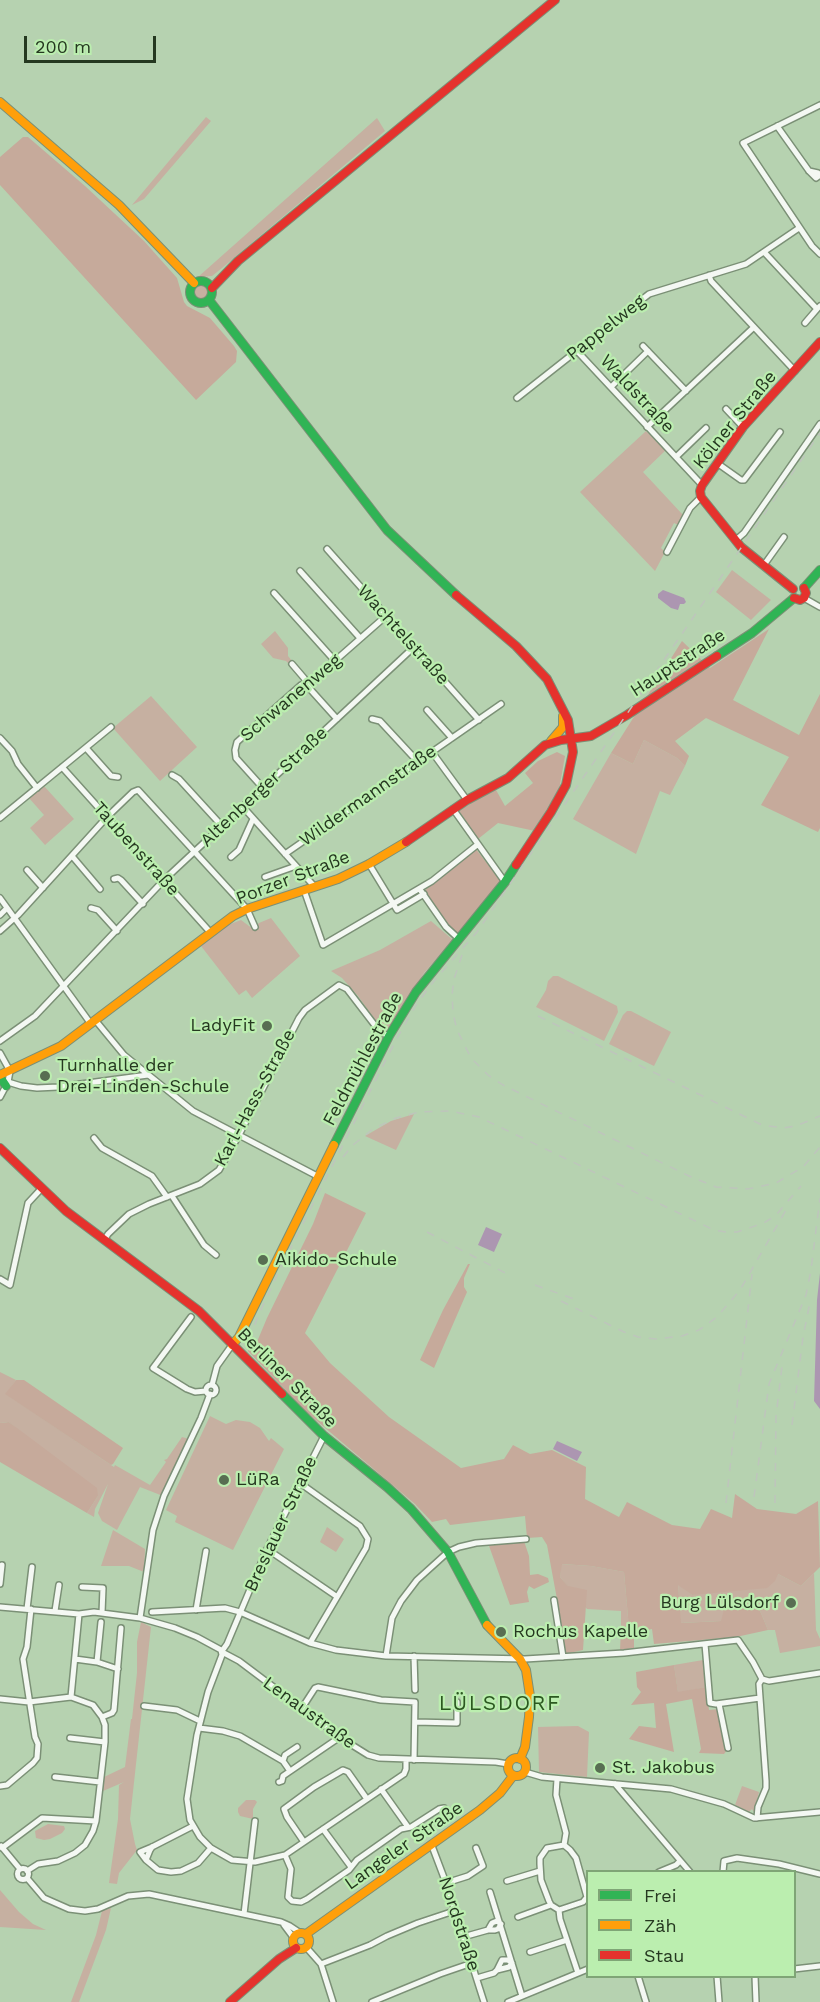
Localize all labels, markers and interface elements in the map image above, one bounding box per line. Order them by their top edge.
scale bar [27,24,159,62]
text: 200 m [35,36,91,57]
street label: Pappelweg [562,291,650,365]
street label: Waldstraße [595,350,679,438]
street label: Kölner Straße [689,366,781,474]
street label: Wachtelstraße [352,581,454,689]
street label: Hauptstraße [626,624,730,702]
street label: Schwanenweg [236,650,346,746]
street label: Altenberger Straße [196,723,332,851]
street label: Wildermannstraße [295,741,441,851]
street label: Taubenstraße [88,798,184,900]
street label: Porzer Straße [233,846,353,910]
street label: Feldmühlestraße [319,988,407,1130]
place label: LadyFit [190,1015,255,1037]
marker: LadyFit [260,1019,274,1033]
street label: Karl-Hass-Straße [210,1026,300,1170]
place label: Turnhalle der Drei-Linden-Schule [57,1055,229,1098]
marker: Turnhalle der Drei-Linden-Schule [38,1069,52,1083]
place label: Aikido-Schule [275,1249,397,1271]
marker: Aikido-Schule [256,1253,270,1267]
street label: Berliner Straße [232,1323,342,1433]
street label: Breslauer Straße [240,1453,322,1595]
place label: LüRa [236,1469,280,1491]
marker: LüRa [217,1473,231,1487]
place label: Burg Lülsdorf [660,1592,779,1614]
marker: Burg Lülsdorf [784,1596,798,1610]
place label: Rochus Kapelle [513,1621,648,1643]
marker: Rochus Kapelle [494,1625,508,1639]
street label: Lenaustraße [259,1672,359,1754]
district label: LÜLSDORF [439,1691,561,1717]
place label: St. Jakobus [612,1757,715,1779]
marker: St. Jakobus [593,1761,607,1775]
street label: Langeler Straße [341,1797,467,1895]
legend [586,1870,796,1978]
street label: Nordstraße [434,1874,484,1974]
text: Frei [644,1885,676,1906]
text: Zäh [644,1915,677,1936]
text: Stau [644,1945,684,1966]

